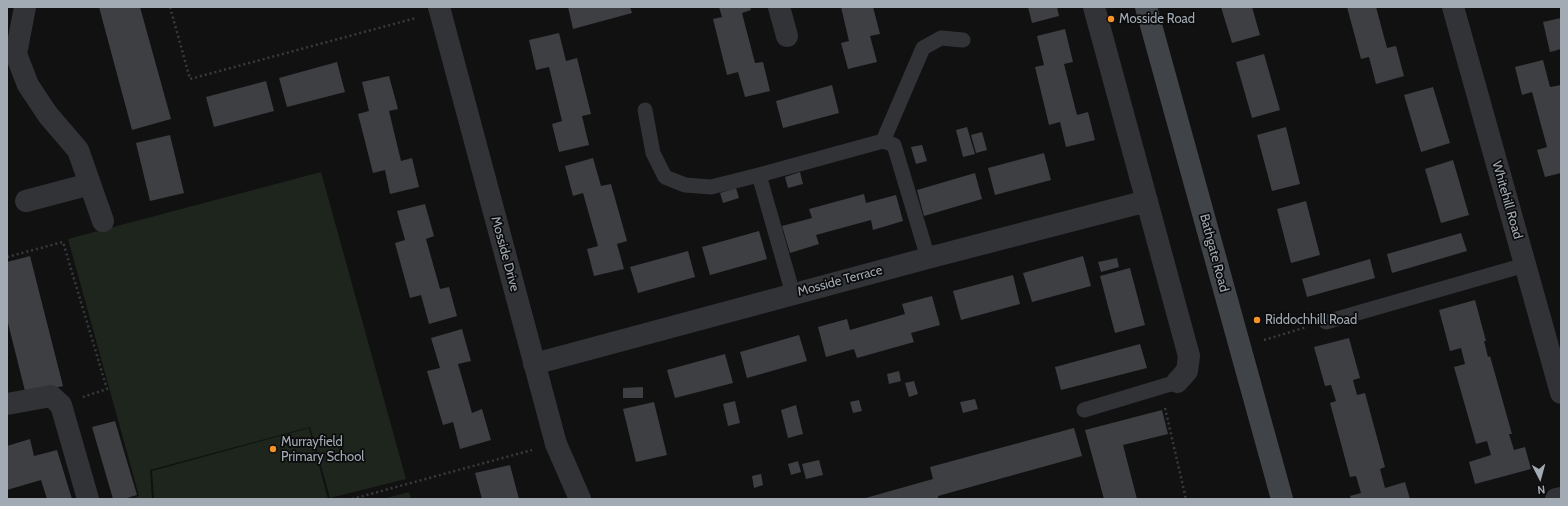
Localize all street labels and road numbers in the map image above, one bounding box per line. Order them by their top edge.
street label: Whitehill Road [1488,159,1526,241]
street label: Bathgate Road [1196,212,1232,294]
street label: Mosside Drive [487,215,523,293]
street label: Mosside Terrace [796,262,884,300]

